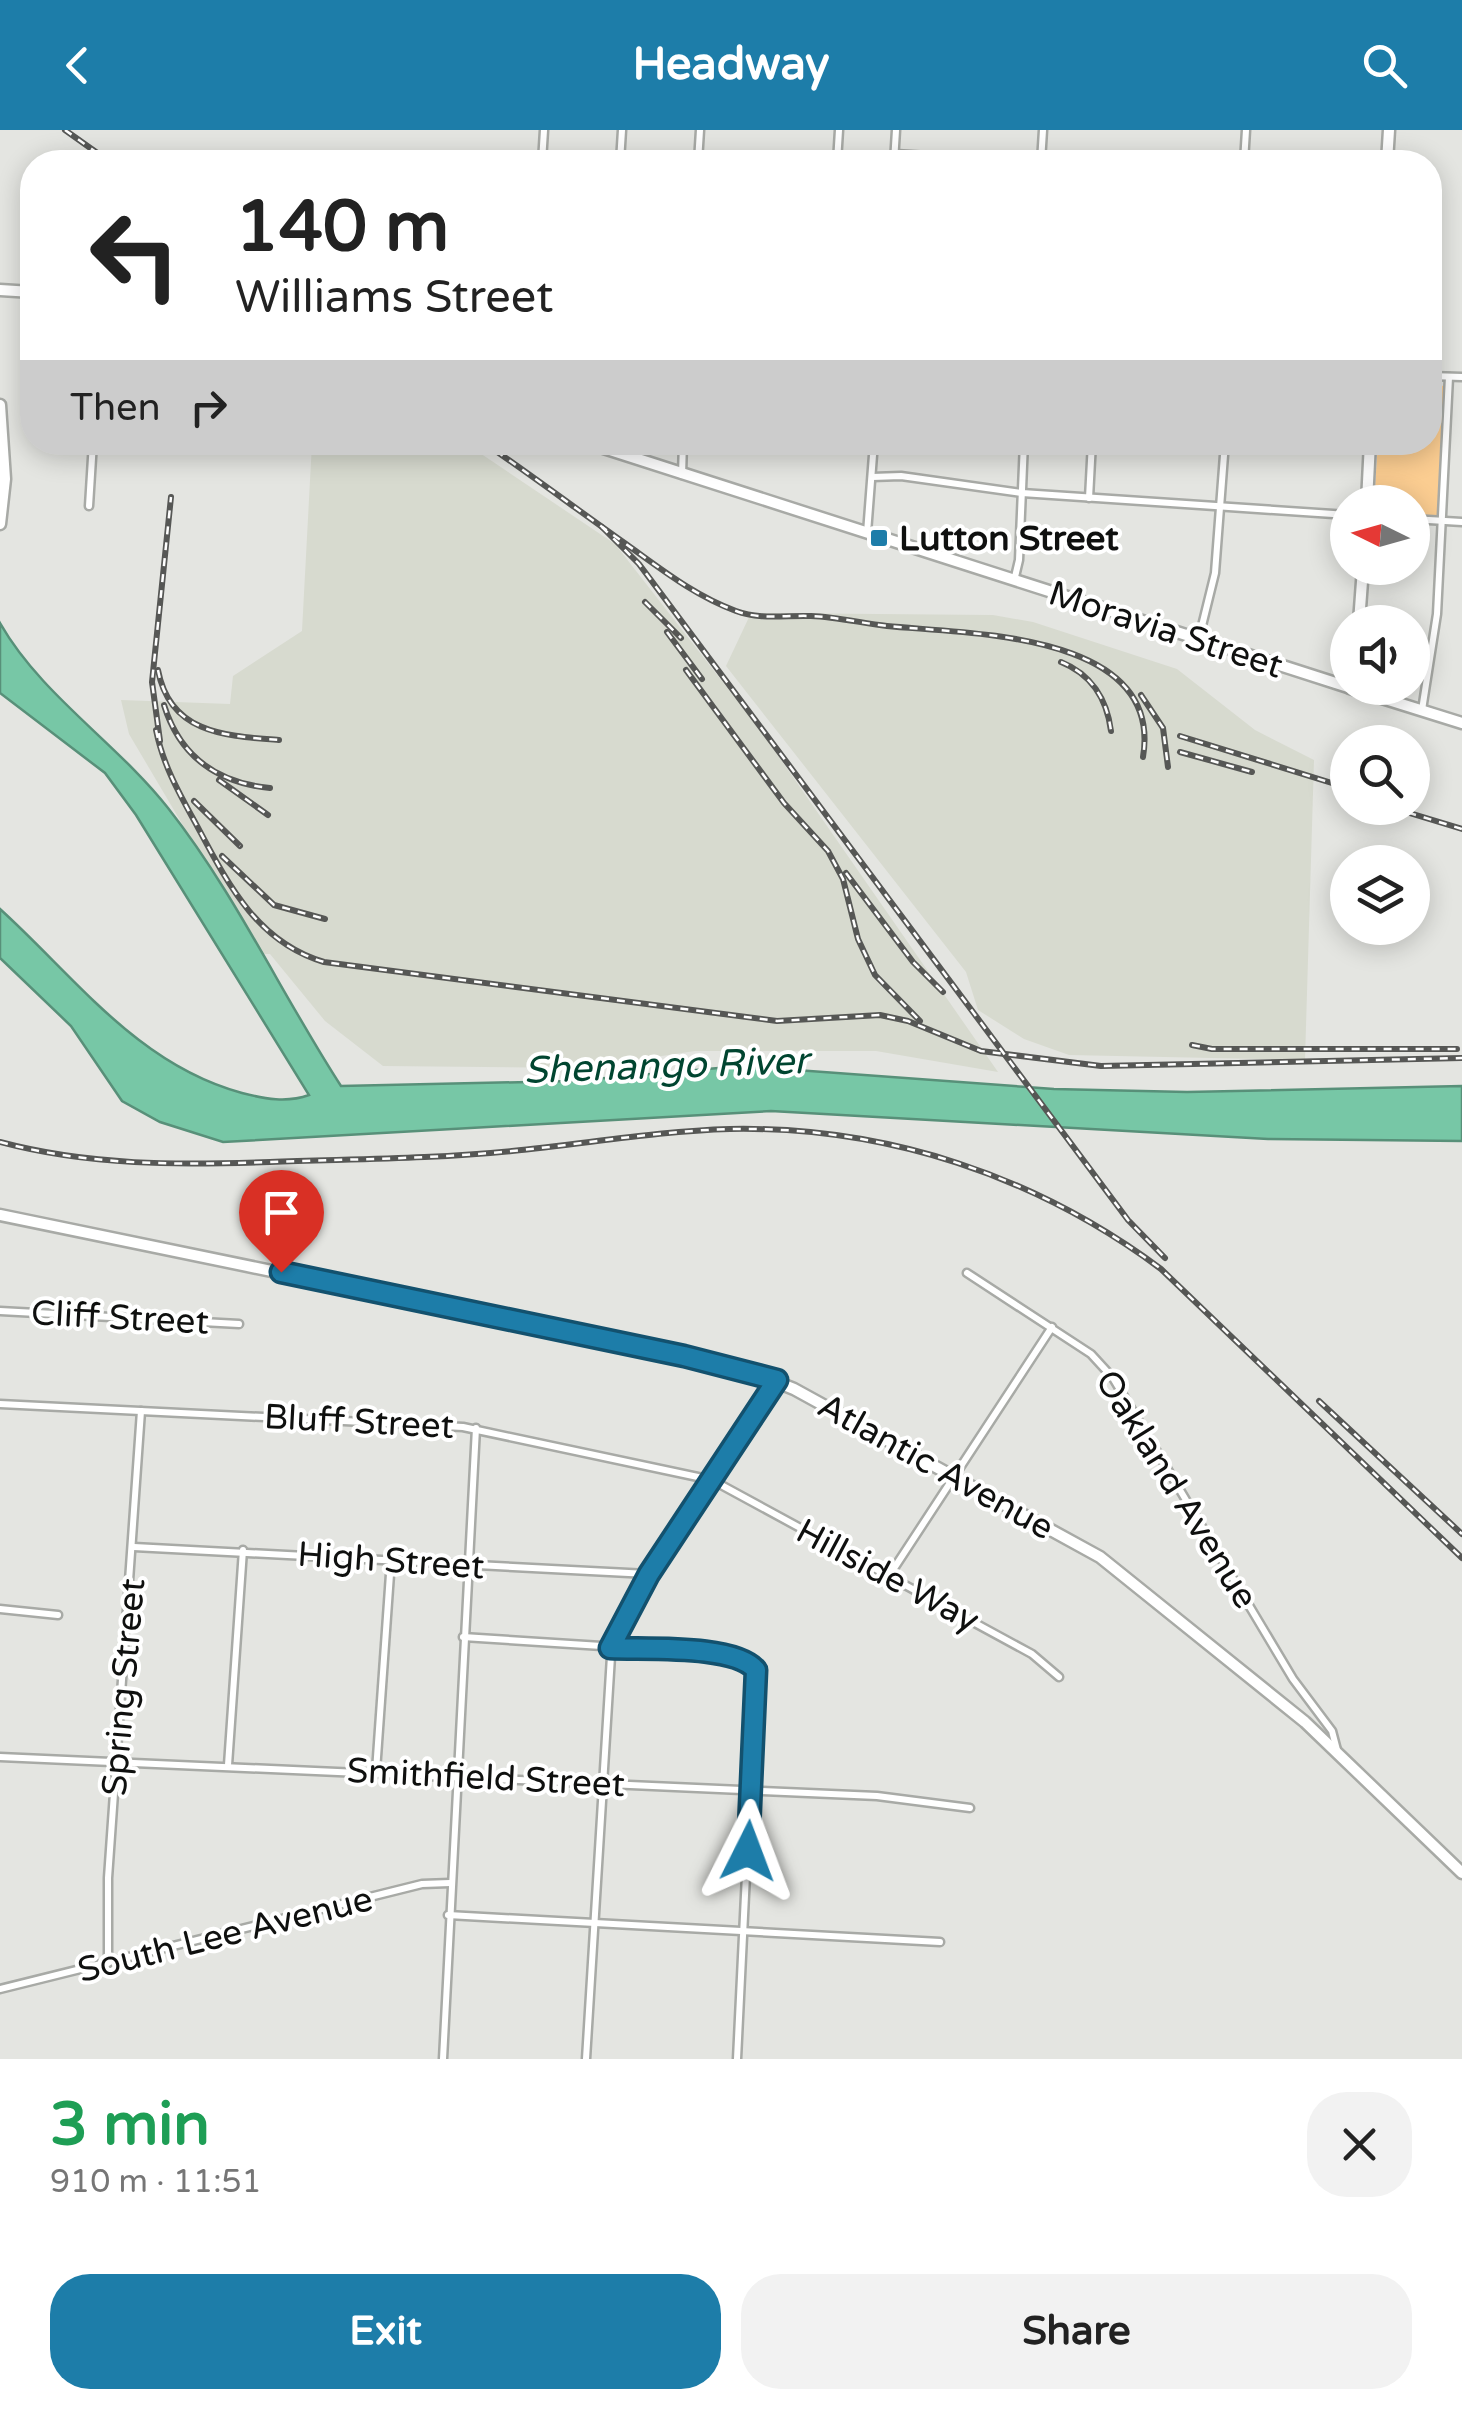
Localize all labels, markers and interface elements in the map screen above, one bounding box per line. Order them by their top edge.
icon: back [50,38,105,93]
text: Headway [633,38,829,92]
icon: search [1357,38,1412,93]
text: 140 m [235,186,449,270]
icon: left [70,190,200,320]
text: Williams Street [235,271,553,325]
icon: right [181,380,236,435]
text: Then [70,385,161,431]
north arrow [1330,485,1430,585]
map controls [1330,485,1430,945]
place label: Lutton Street [899,518,1119,560]
marker: Lutton Street [868,527,890,549]
street label: Moravia Street [1043,572,1288,688]
button: sound [1330,605,1430,705]
button: search [1330,725,1430,825]
button: layers [1330,845,1430,945]
water label: Shenango River [523,1038,814,1094]
pin [239,1170,324,1273]
icon: arrive [254,1185,309,1240]
street label: Cliff Street [30,1292,210,1344]
street label: Oakland Avenue [1086,1363,1266,1616]
street label: Atlantic Avenue [810,1385,1061,1549]
street label: Bluff Street [263,1396,455,1448]
street label: Hillside Way [789,1510,986,1642]
street label: High Street [296,1534,486,1588]
street label: Spring Street [94,1577,154,1798]
street label: Smithfield Street [346,1750,626,1806]
position arrow [696,1799,800,1903]
street label: South Lee Avenue [74,1878,377,1992]
text: 3 min [50,2089,210,2161]
button: close [1307,2092,1412,2197]
text: 910 m · 11:51 [50,2163,262,2201]
button: Exit [50,2274,721,2389]
button: Share [741,2274,1412,2389]

